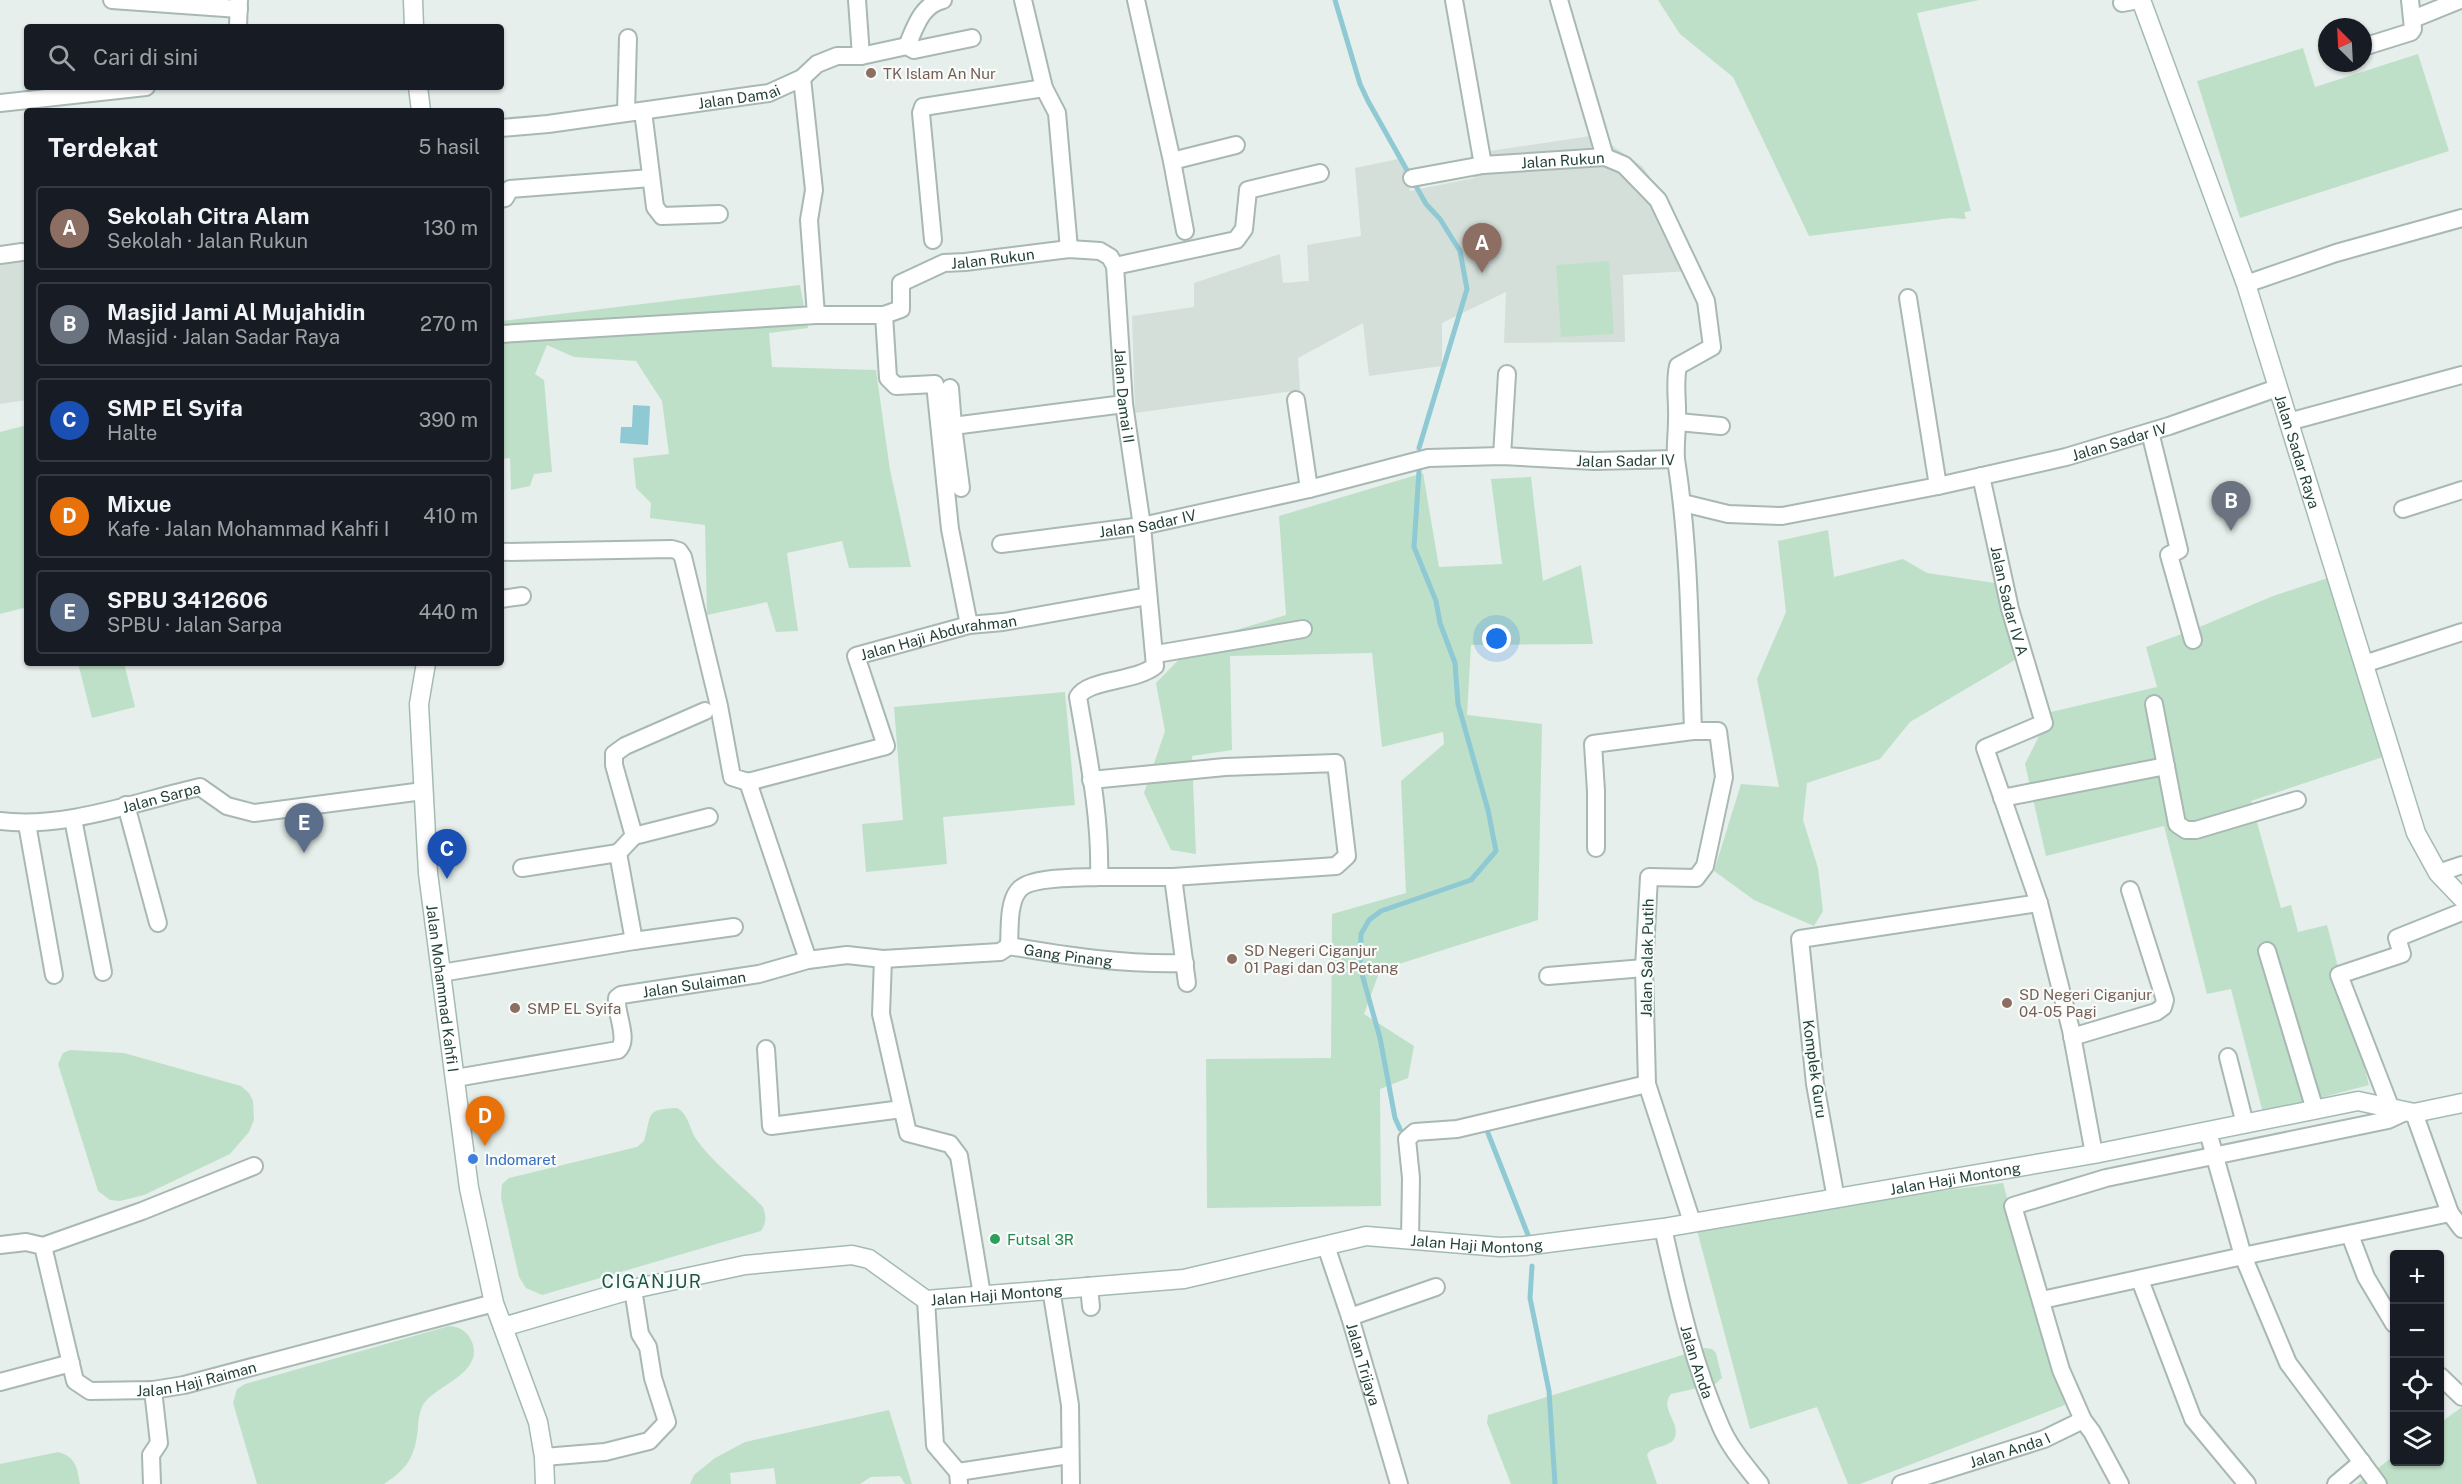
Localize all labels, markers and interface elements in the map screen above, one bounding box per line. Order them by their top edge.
north arrow [2318,18,2372,72]
search box [24,24,504,90]
icon: search [45,41,78,74]
text: Cari di sini [93,44,198,70]
place label: TK Islam An Nur [883,65,996,82]
marker: TK Islam An Nur [864,66,878,80]
street label: Jalan Damai [697,81,783,111]
text: Terdekat [48,132,158,163]
text: 5 hasil [419,135,480,159]
street label: Jalan Rukun [1520,149,1605,171]
text: Sekolah Citra Alam [107,203,310,229]
text: A [62,216,77,240]
text: 130 m [423,216,478,240]
pin: A [1462,224,1502,273]
text: Sekolah · Jalan Rukun [107,229,308,253]
street label: Jalan Rukun [951,245,1035,271]
text: Masjid Jami Al Mujahidin [107,299,365,325]
text: B [63,312,76,336]
text: 270 m [420,312,478,336]
text: Masjid · Jalan Sadar Raya [107,325,340,349]
street label: Jalan Damai II [1112,348,1138,444]
street label: Jalan Sadar Raya [2272,392,2323,510]
text: SMP El Syifa [107,395,243,421]
text: C [62,408,77,432]
text: 390 m [419,408,478,432]
street label: Jalan Sadar IV [2070,419,2169,463]
text: Halte [107,421,157,445]
street label: Jalan Sadar IV [1576,451,1675,470]
pin: B [2212,482,2250,531]
text: Mixue [107,491,172,517]
text: D [62,504,77,528]
text: 410 m [423,504,478,528]
street label: Jalan Sadar IV [1098,506,1198,540]
text: Kafe · Jalan Mohammad Kahfi I [107,517,390,541]
street label: Jalan Sadar IV A [1988,544,2032,658]
text: SPBU 3412606 [107,587,268,613]
text: E [63,600,76,624]
text: 440 m [418,600,478,624]
street label: Jalan Haji Abdurahman [858,611,1018,663]
text: SPBU · Jalan Sarpa [107,613,282,637]
your location [1482,624,1511,653]
street label: Jalan Sarpa [120,779,202,816]
pin: E [284,804,324,853]
pin: C [428,830,466,879]
street label: Jalan Salak Putih [1637,898,1657,1018]
street label: Jalan Mohammad Kahfi I [424,903,462,1073]
street label: Gang Pinang [1023,940,1113,969]
place label: SD Negeri Ciganjur 01 Pagi dan 03 Petang [1244,942,1399,976]
marker: SD Negeri Ciganjur 01 Pagi dan 03 Petang [1225,952,1239,966]
street label: Jalan Sulaiman [641,968,747,1000]
place label: SD Negeri Ciganjur 04-05 Pagi [2019,986,2152,1020]
marker: SD Negeri Ciganjur 04-05 Pagi [2000,996,2014,1010]
place label: SMP EL Syifa [527,1000,621,1017]
marker: SMP EL Syifa [508,1001,522,1015]
street label: Komplek Guru [1800,1019,1830,1119]
pin: D [466,1096,504,1146]
place label: Indomaret [485,1151,556,1168]
marker: Indomaret [466,1152,480,1166]
street label: Jalan Haji Montong [1888,1158,2022,1197]
place label: Futsal 3R [1007,1231,1074,1248]
street label: Jalan Haji Montong [1410,1231,1544,1256]
marker: Futsal 3R [988,1232,1002,1246]
map controls [2390,1250,2444,1466]
button: + [2390,1250,2444,1304]
district label: CIGANJUR [602,1271,702,1292]
street label: Jalan Haji Montong [930,1280,1063,1308]
button: − [2390,1304,2444,1358]
street label: Jalan Trijaya [1344,1321,1384,1407]
street label: Jalan Anda [1678,1323,1717,1401]
street label: Jalan Haji Raiman [136,1358,258,1399]
button: locate [2390,1358,2444,1412]
button: layers [2390,1412,2444,1466]
street label: Jalan Anda I [1967,1429,2053,1470]

